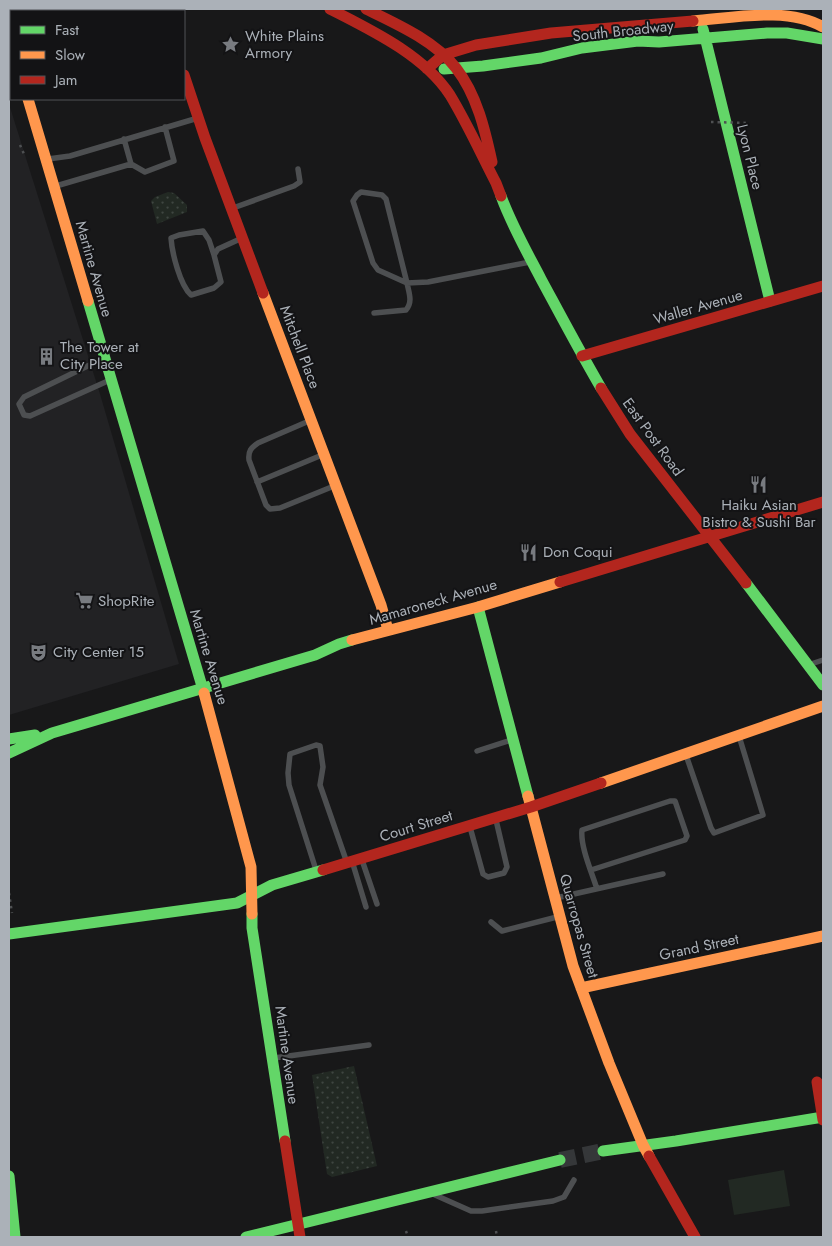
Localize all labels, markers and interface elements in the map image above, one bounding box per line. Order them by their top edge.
legend [10,10,185,100]
street label: South Broadway [571,15,675,47]
text: Fast [55,19,79,41]
place label: White Plains Armory [245,25,324,64]
place icon: White Plains Armory [221,35,241,55]
text: Slow [55,44,86,66]
text: Jam [53,69,78,91]
street label: Lyon Place [731,122,769,192]
street label: Martine Avenue [70,218,118,320]
street label: Waller Avenue [651,284,745,330]
street label: Mitchell Place [274,302,326,392]
place label: The Tower at City Place [60,336,139,375]
building icon: The Tower at City Place [36,346,56,366]
street label: East Post Road [617,393,689,481]
restaurant icon: Haiku Asian Bistro & Sushi Bar [749,474,769,494]
place label: Haiku Asian Bistro & Sushi Bar [702,494,817,533]
place label: Don Coqui [543,541,613,563]
restaurant icon: Don Coqui [519,542,539,562]
street label: Mamaroneck Avenue [367,573,500,631]
place label: ShopRite [98,590,155,612]
supermarket icon: ShopRite [74,591,94,611]
street label: Martine Avenue [184,607,234,708]
place label: City Center 15 [53,641,144,663]
theatre icon: City Center 15 [29,642,49,662]
street label: Court Street [377,804,456,848]
street label: Quarropas Street [554,871,604,981]
street label: Grand Street [657,928,741,966]
street label: Martine Avenue [269,1005,305,1106]

